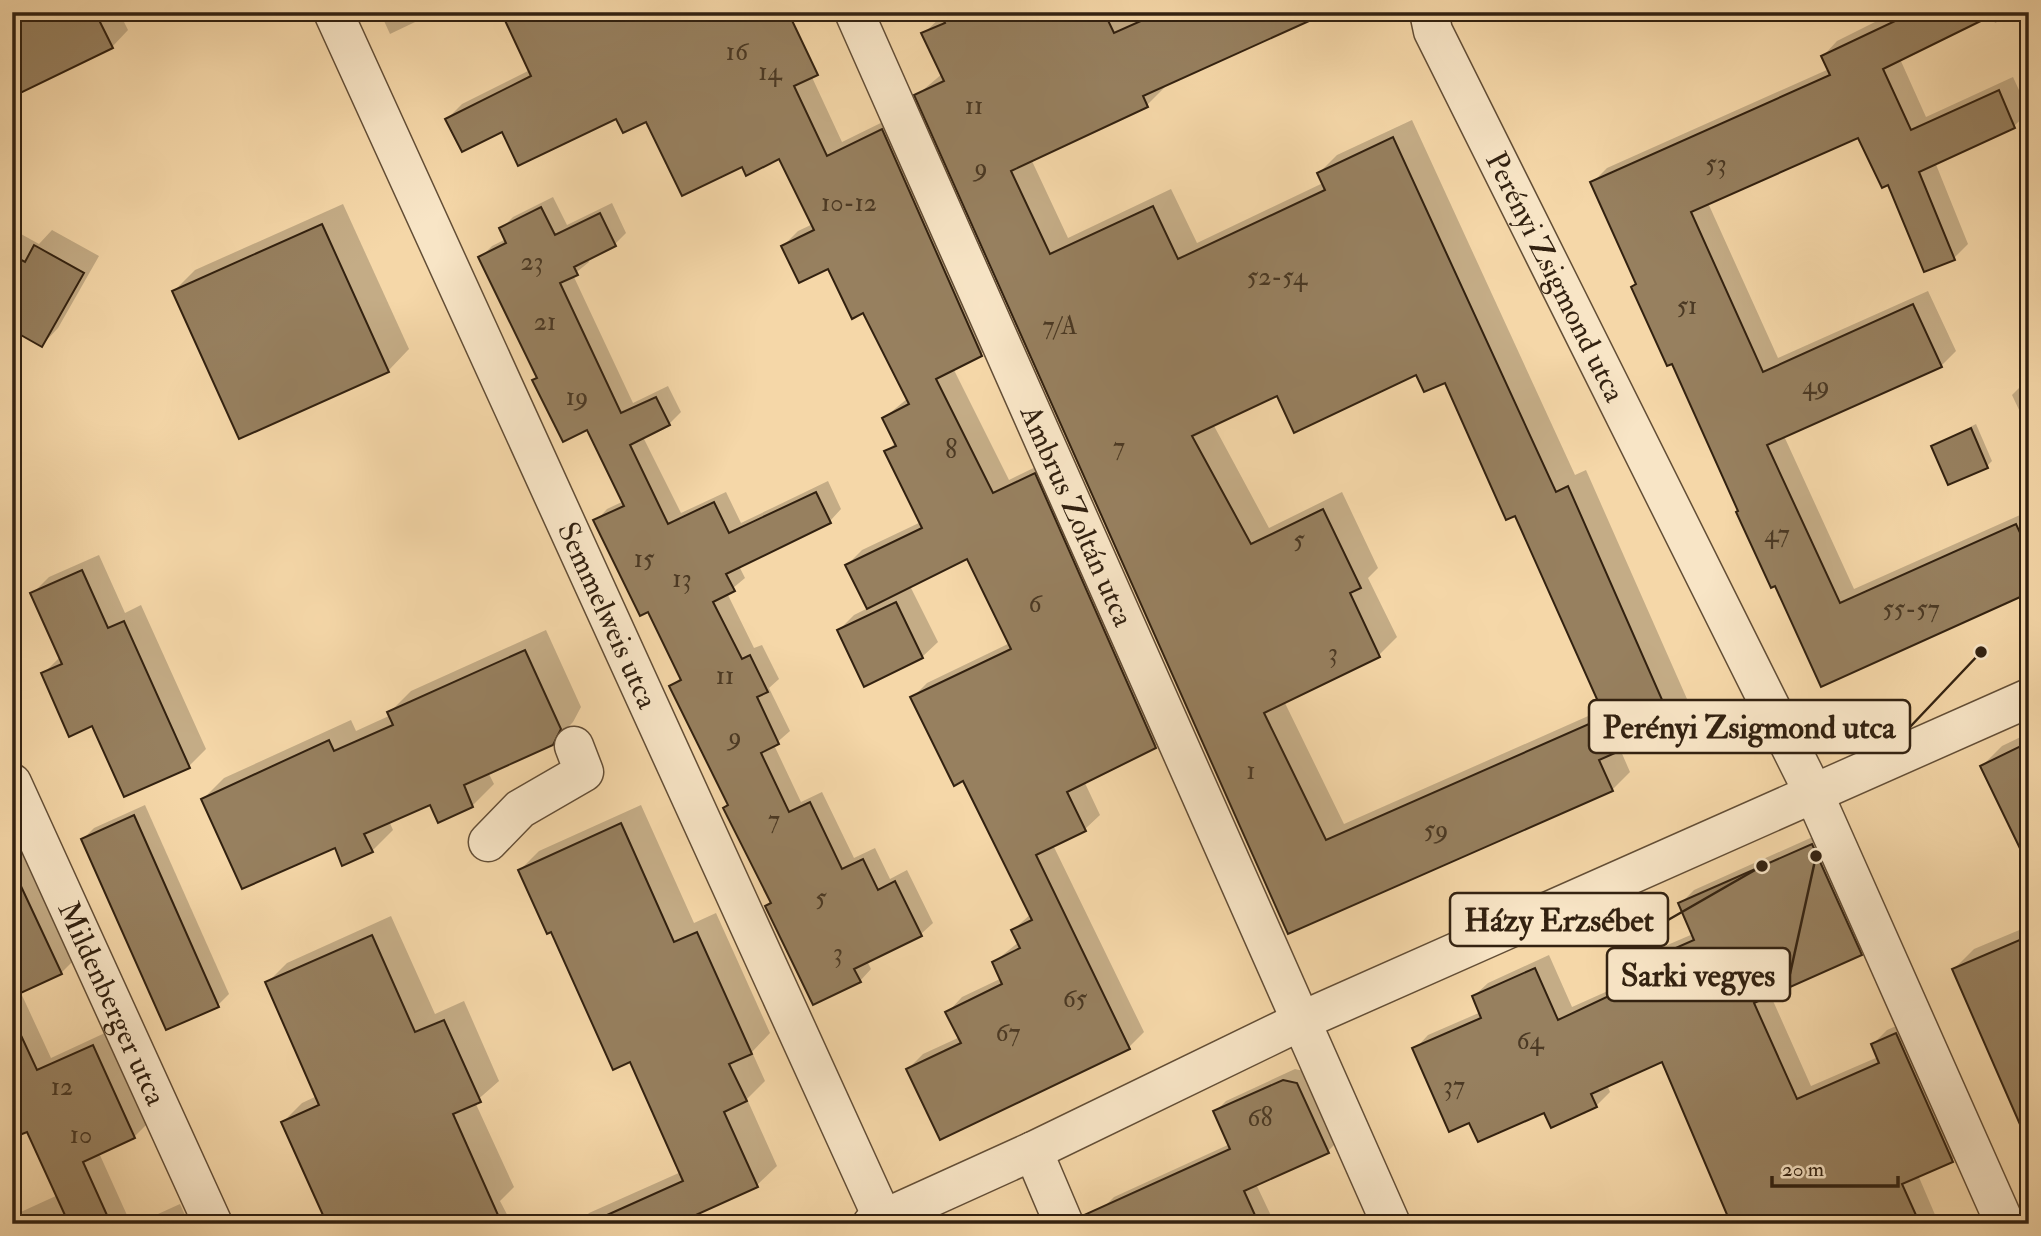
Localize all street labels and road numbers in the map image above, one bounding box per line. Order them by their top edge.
street label: Perényi Zsigmond utca [1478,145,1634,408]
street label: Ambrus Zoltán utca [1012,399,1143,633]
street label: Semmelweis utca [549,516,667,715]
street label: Mildenberger utca [50,895,175,1112]

